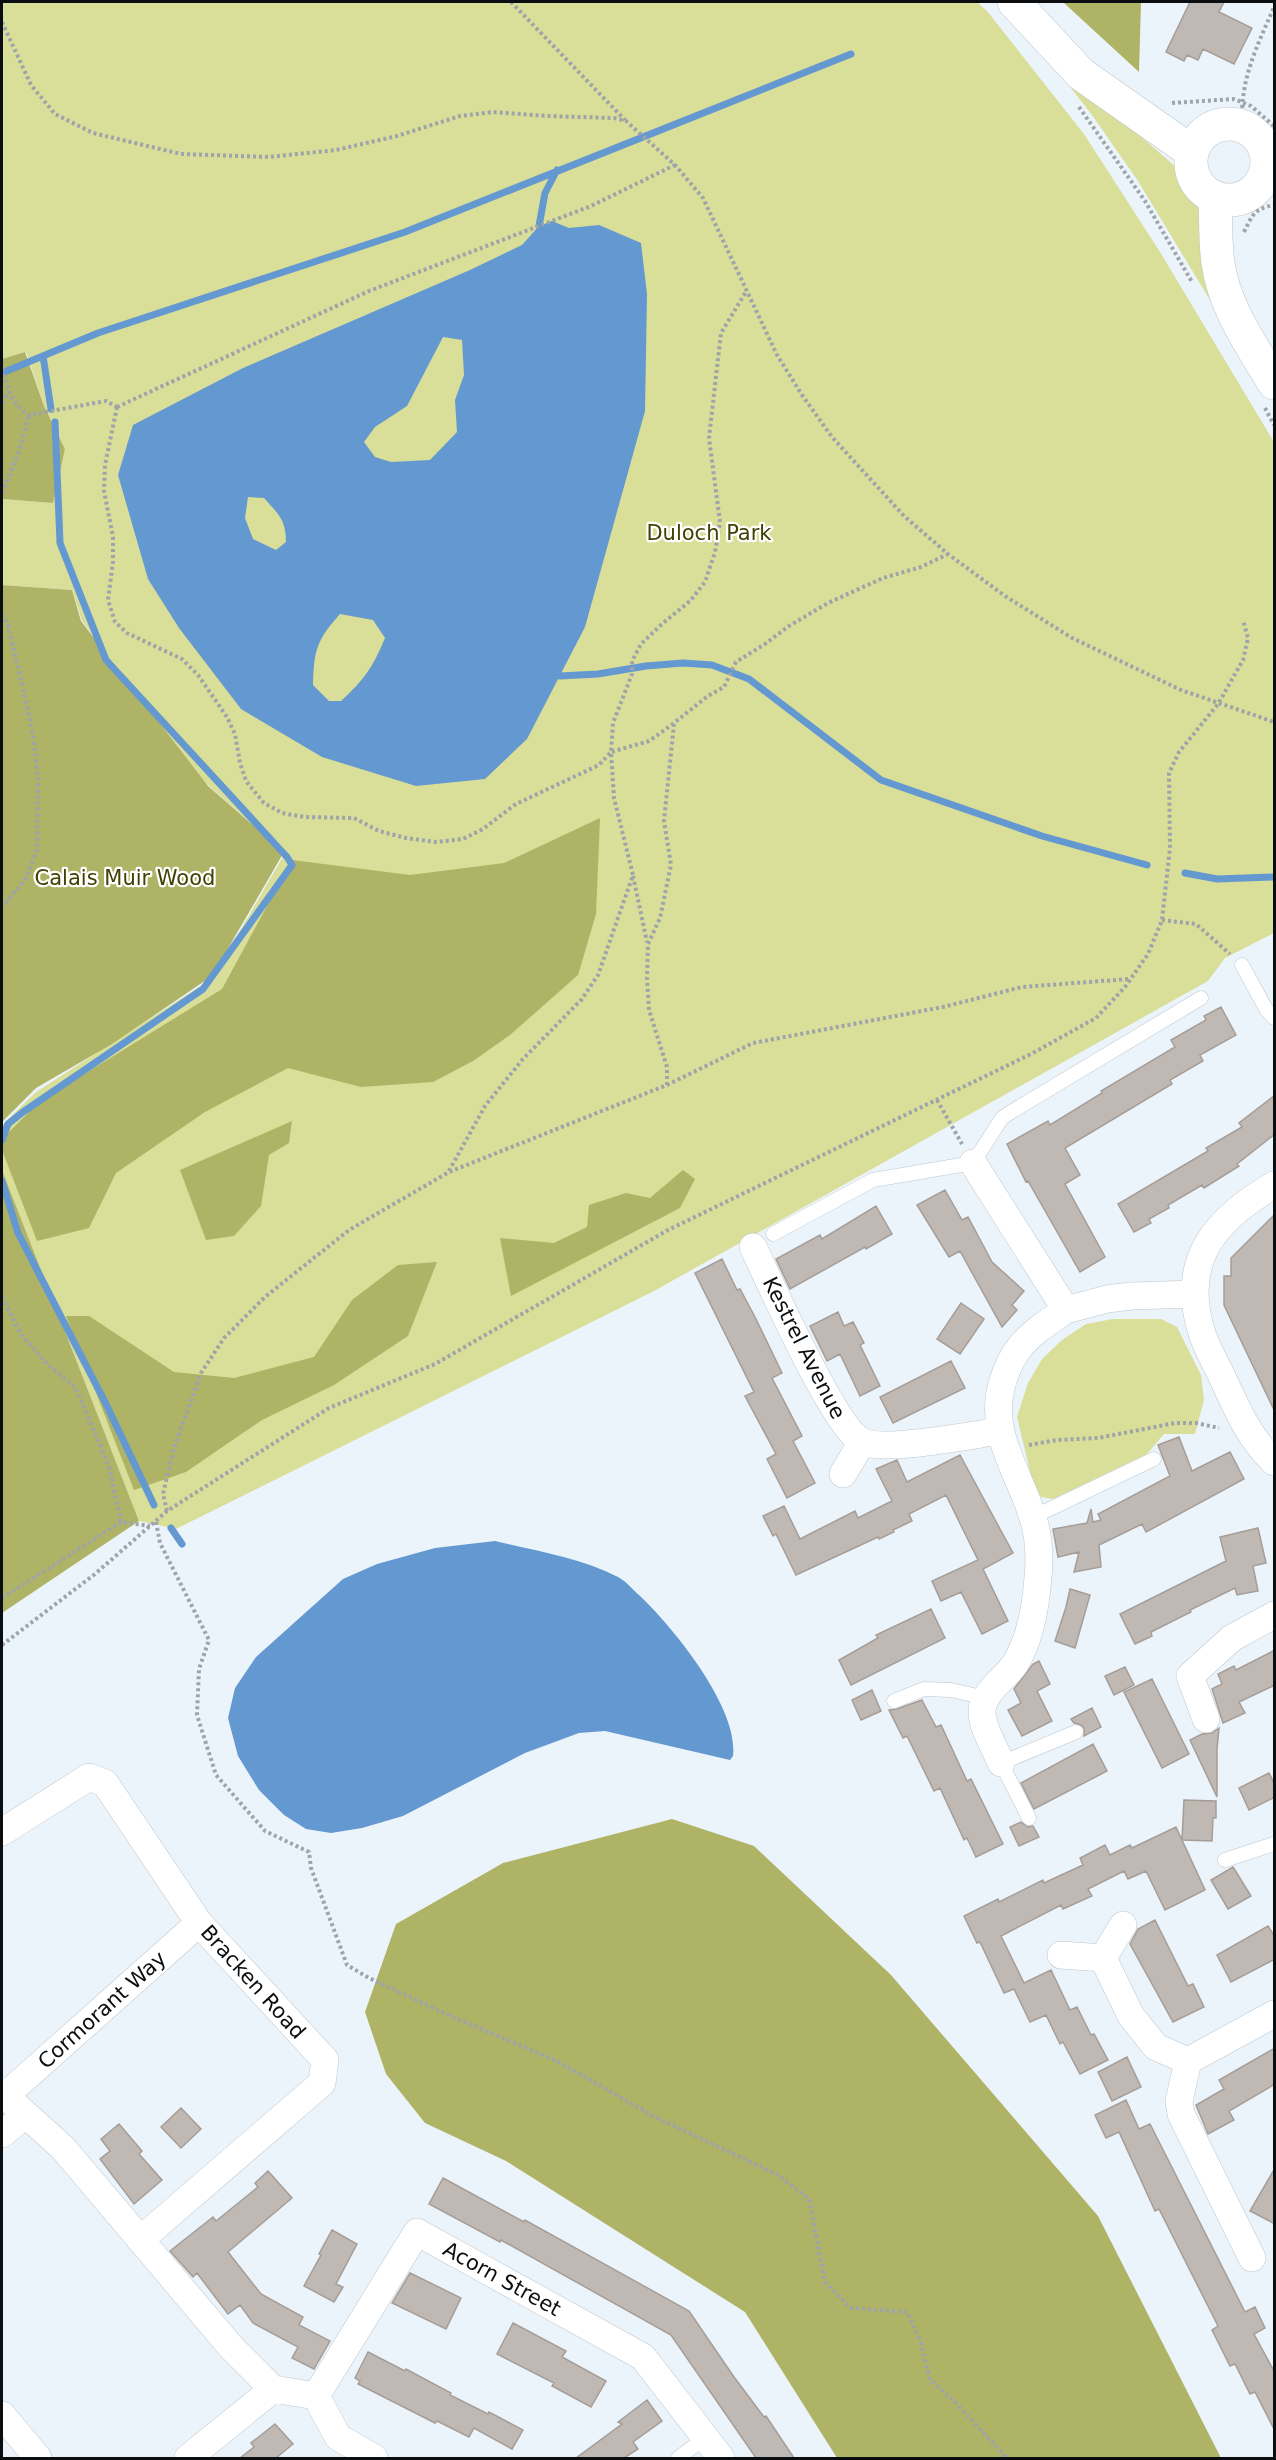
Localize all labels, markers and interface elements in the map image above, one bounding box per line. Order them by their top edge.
park label: Duloch Park [646,521,772,545]
park label: Calais Muir Wood [35,866,215,890]
street label: Kestrel Avenue [758,1273,850,1423]
street label: Bracken Road [196,1920,310,2044]
street label: Cormorant Way [33,1946,171,2074]
street label: Acorn Street [439,2237,565,2321]

